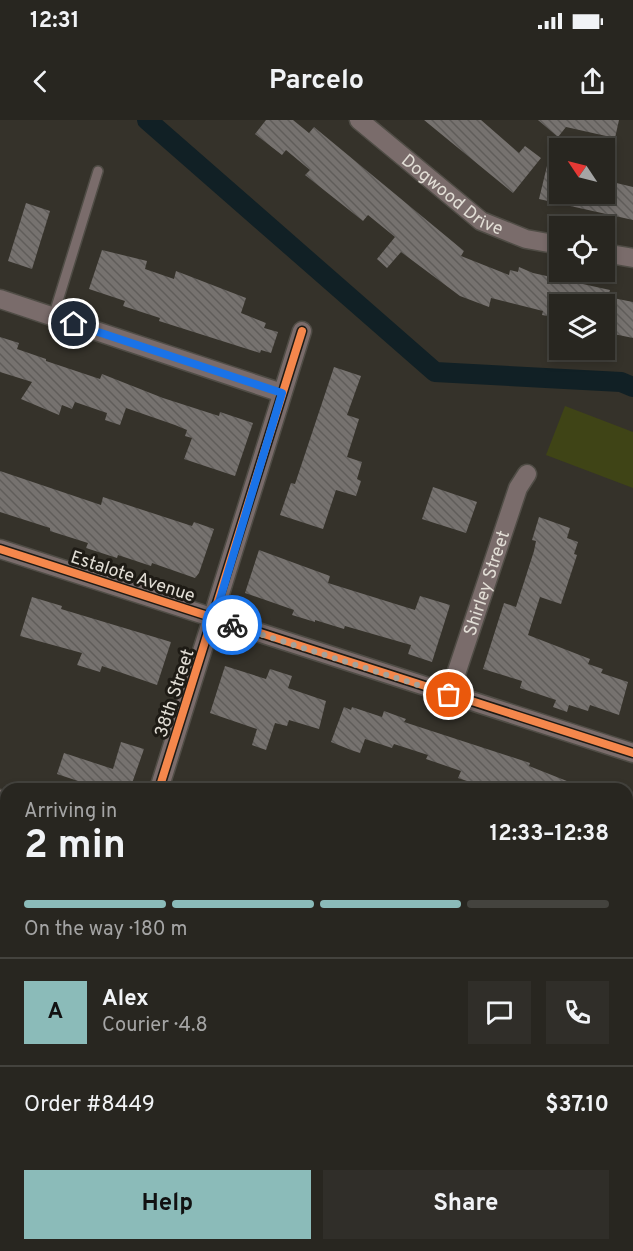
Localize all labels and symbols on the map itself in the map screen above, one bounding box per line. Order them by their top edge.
north arrow [549,138,615,204]
street label: Dogwood Drive [396,150,506,242]
pin [48,298,99,349]
street label: Shirley Street [459,528,516,639]
street label: Estalote Avenue [67,546,198,608]
courier [202,595,262,655]
street label: 38th Street [150,646,201,741]
pin [423,669,474,720]

